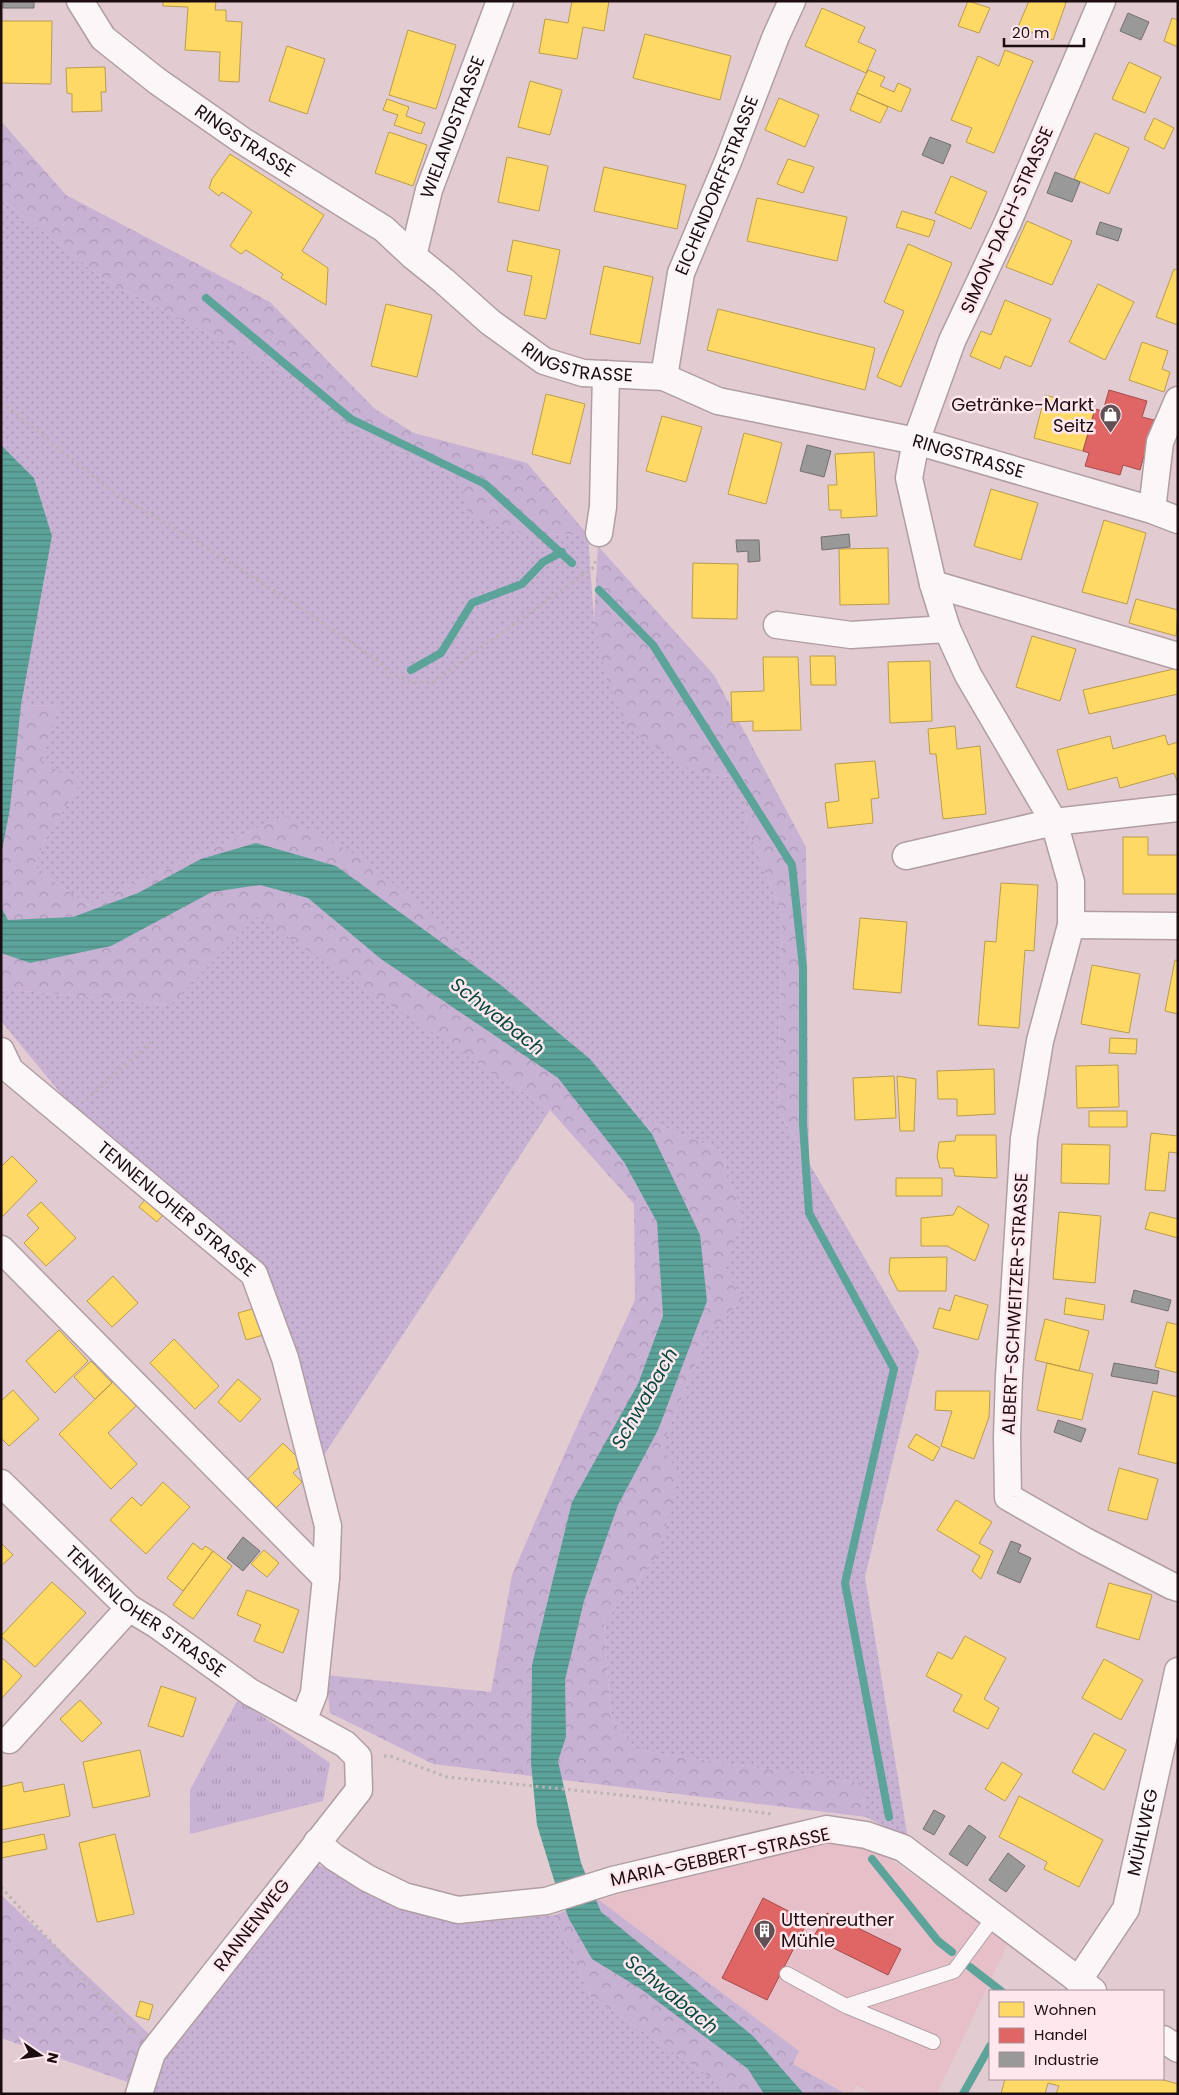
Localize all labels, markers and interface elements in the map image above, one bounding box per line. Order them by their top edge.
scale bar [1004,15,1084,47]
text: 20 m [1012,22,1050,43]
street label: WIELANDSTRASSE [414,52,490,202]
street label: EICHENDORFFSTRASSE [669,92,764,279]
street label: RINGSTRASSE [190,98,300,183]
street label: SIMON-DACH-STRASSE [954,122,1059,317]
street label: RINGSTRASSE [516,336,633,387]
place label: Getränke-Markt Seitz [951,392,1094,438]
shop icon: Getränke-Markt Seitz [1098,403,1122,434]
street label: RINGSTRASSE [909,428,1028,484]
water label: Schwabach [445,971,550,1062]
street label: TENNENLOHER STRASSE [92,1135,261,1282]
street label: ALBERT-SCHWEITZER-STRASSE [995,1172,1034,1436]
water label: Schwabach [605,1343,684,1454]
street label: TENNENLOHER STRASSE [60,1540,231,1683]
street label: MÜHLWEG [1121,1786,1164,1878]
street label: MARIA-GEBBERT-STRASSE [608,1821,832,1892]
street label: RANNENWEG [208,1873,296,1976]
place label: Uttenreuther Mühle [781,1907,895,1953]
building icon: Uttenreuther Mühle [753,1918,777,1949]
water label: Schwabach [619,1948,724,2040]
legend [989,1990,1164,2080]
text: Wohnen [1034,1999,1096,2020]
text: Handel [1034,2024,1087,2045]
north arrow [15,2030,65,2080]
text: Industrie [1034,2049,1099,2070]
text: N [42,2051,64,2065]

